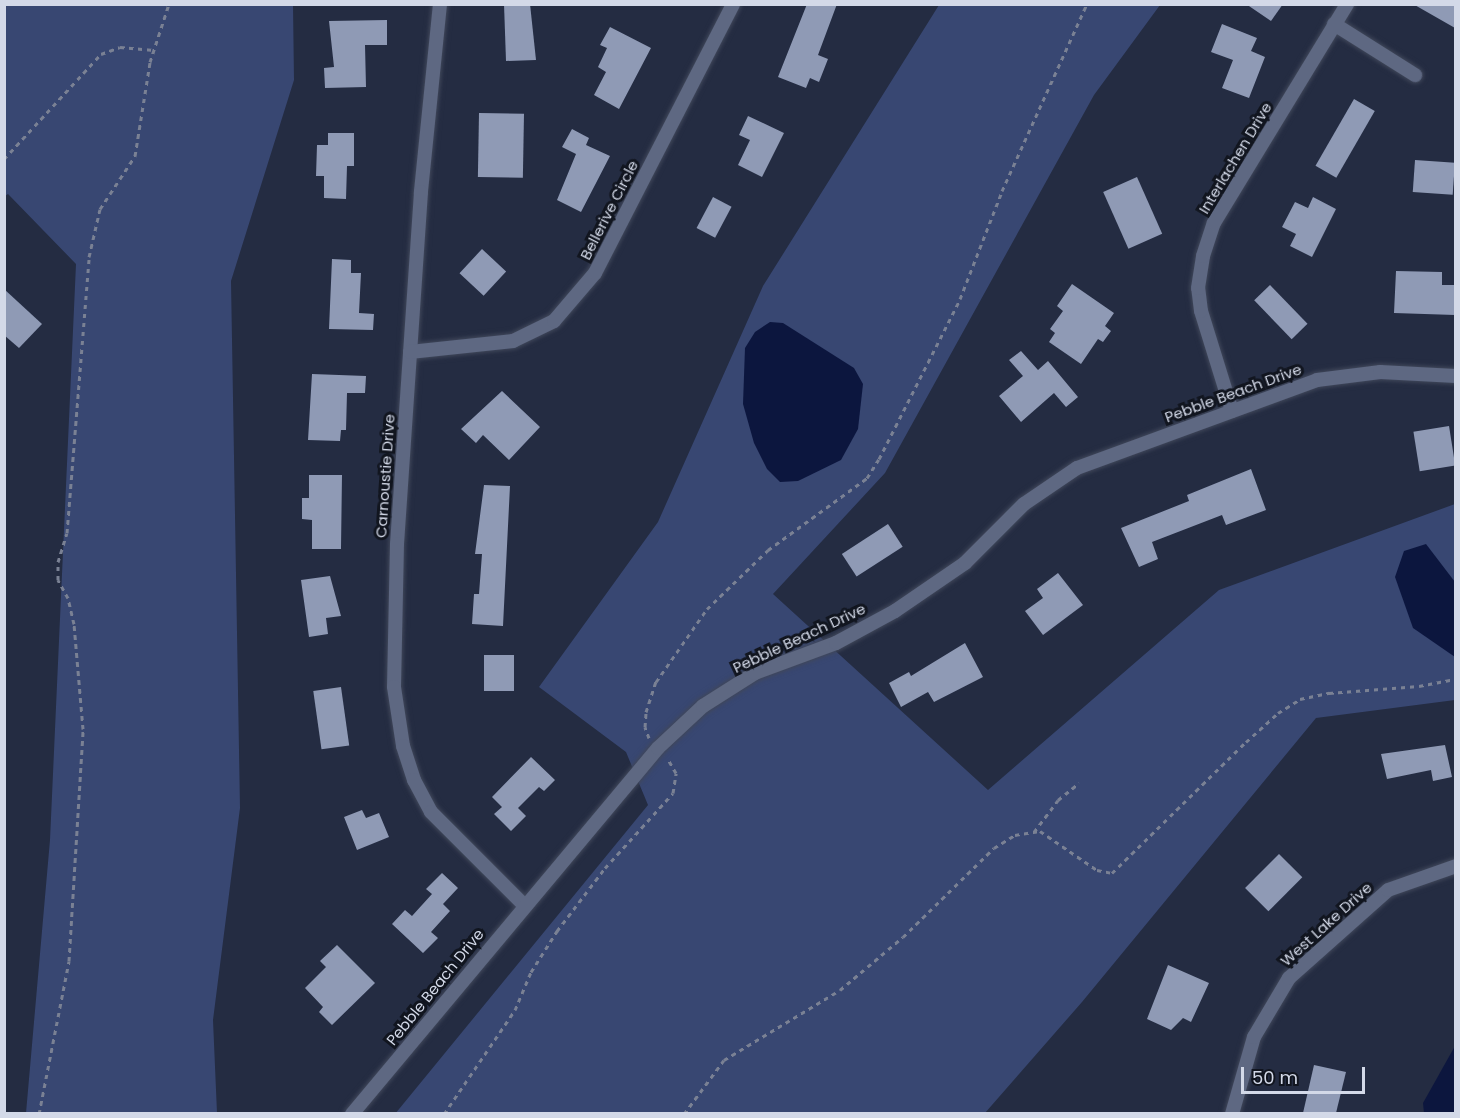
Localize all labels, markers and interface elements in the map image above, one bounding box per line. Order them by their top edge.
street label: Interlachen Drive [1195,99,1275,217]
street label: Bellerive Circle [576,157,642,263]
street label: Pebble Beach Drive [1162,360,1304,426]
street label: Carnoustie Drive [372,414,398,538]
street label: Pebble Beach Drive [730,599,868,677]
street label: West Lake Drive [1277,878,1375,970]
street label: Pebble Beach Drive [383,925,487,1049]
scale bar [1244,1055,1368,1093]
text: 50 m [1252,1065,1298,1090]

